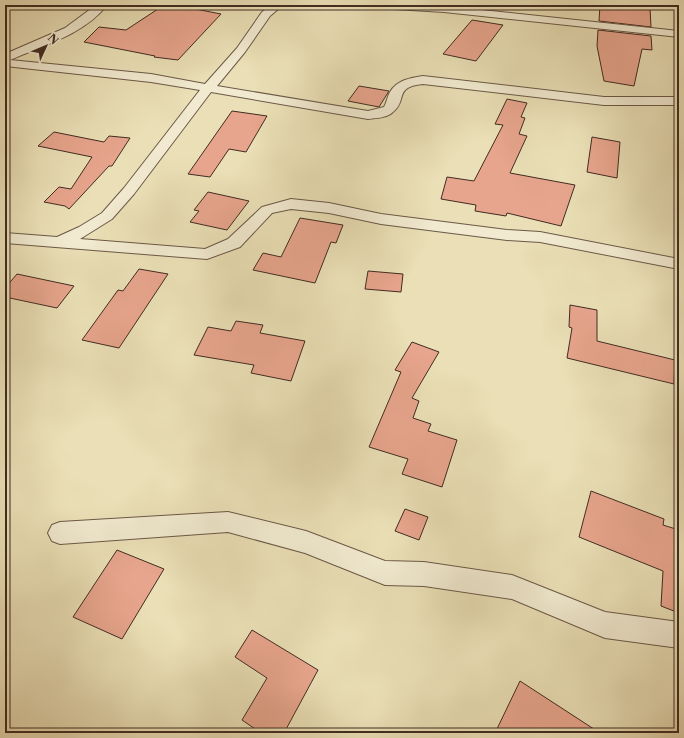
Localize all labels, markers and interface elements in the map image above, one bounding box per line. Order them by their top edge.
north arrow [26,26,66,66]
text: N [45,31,62,48]

